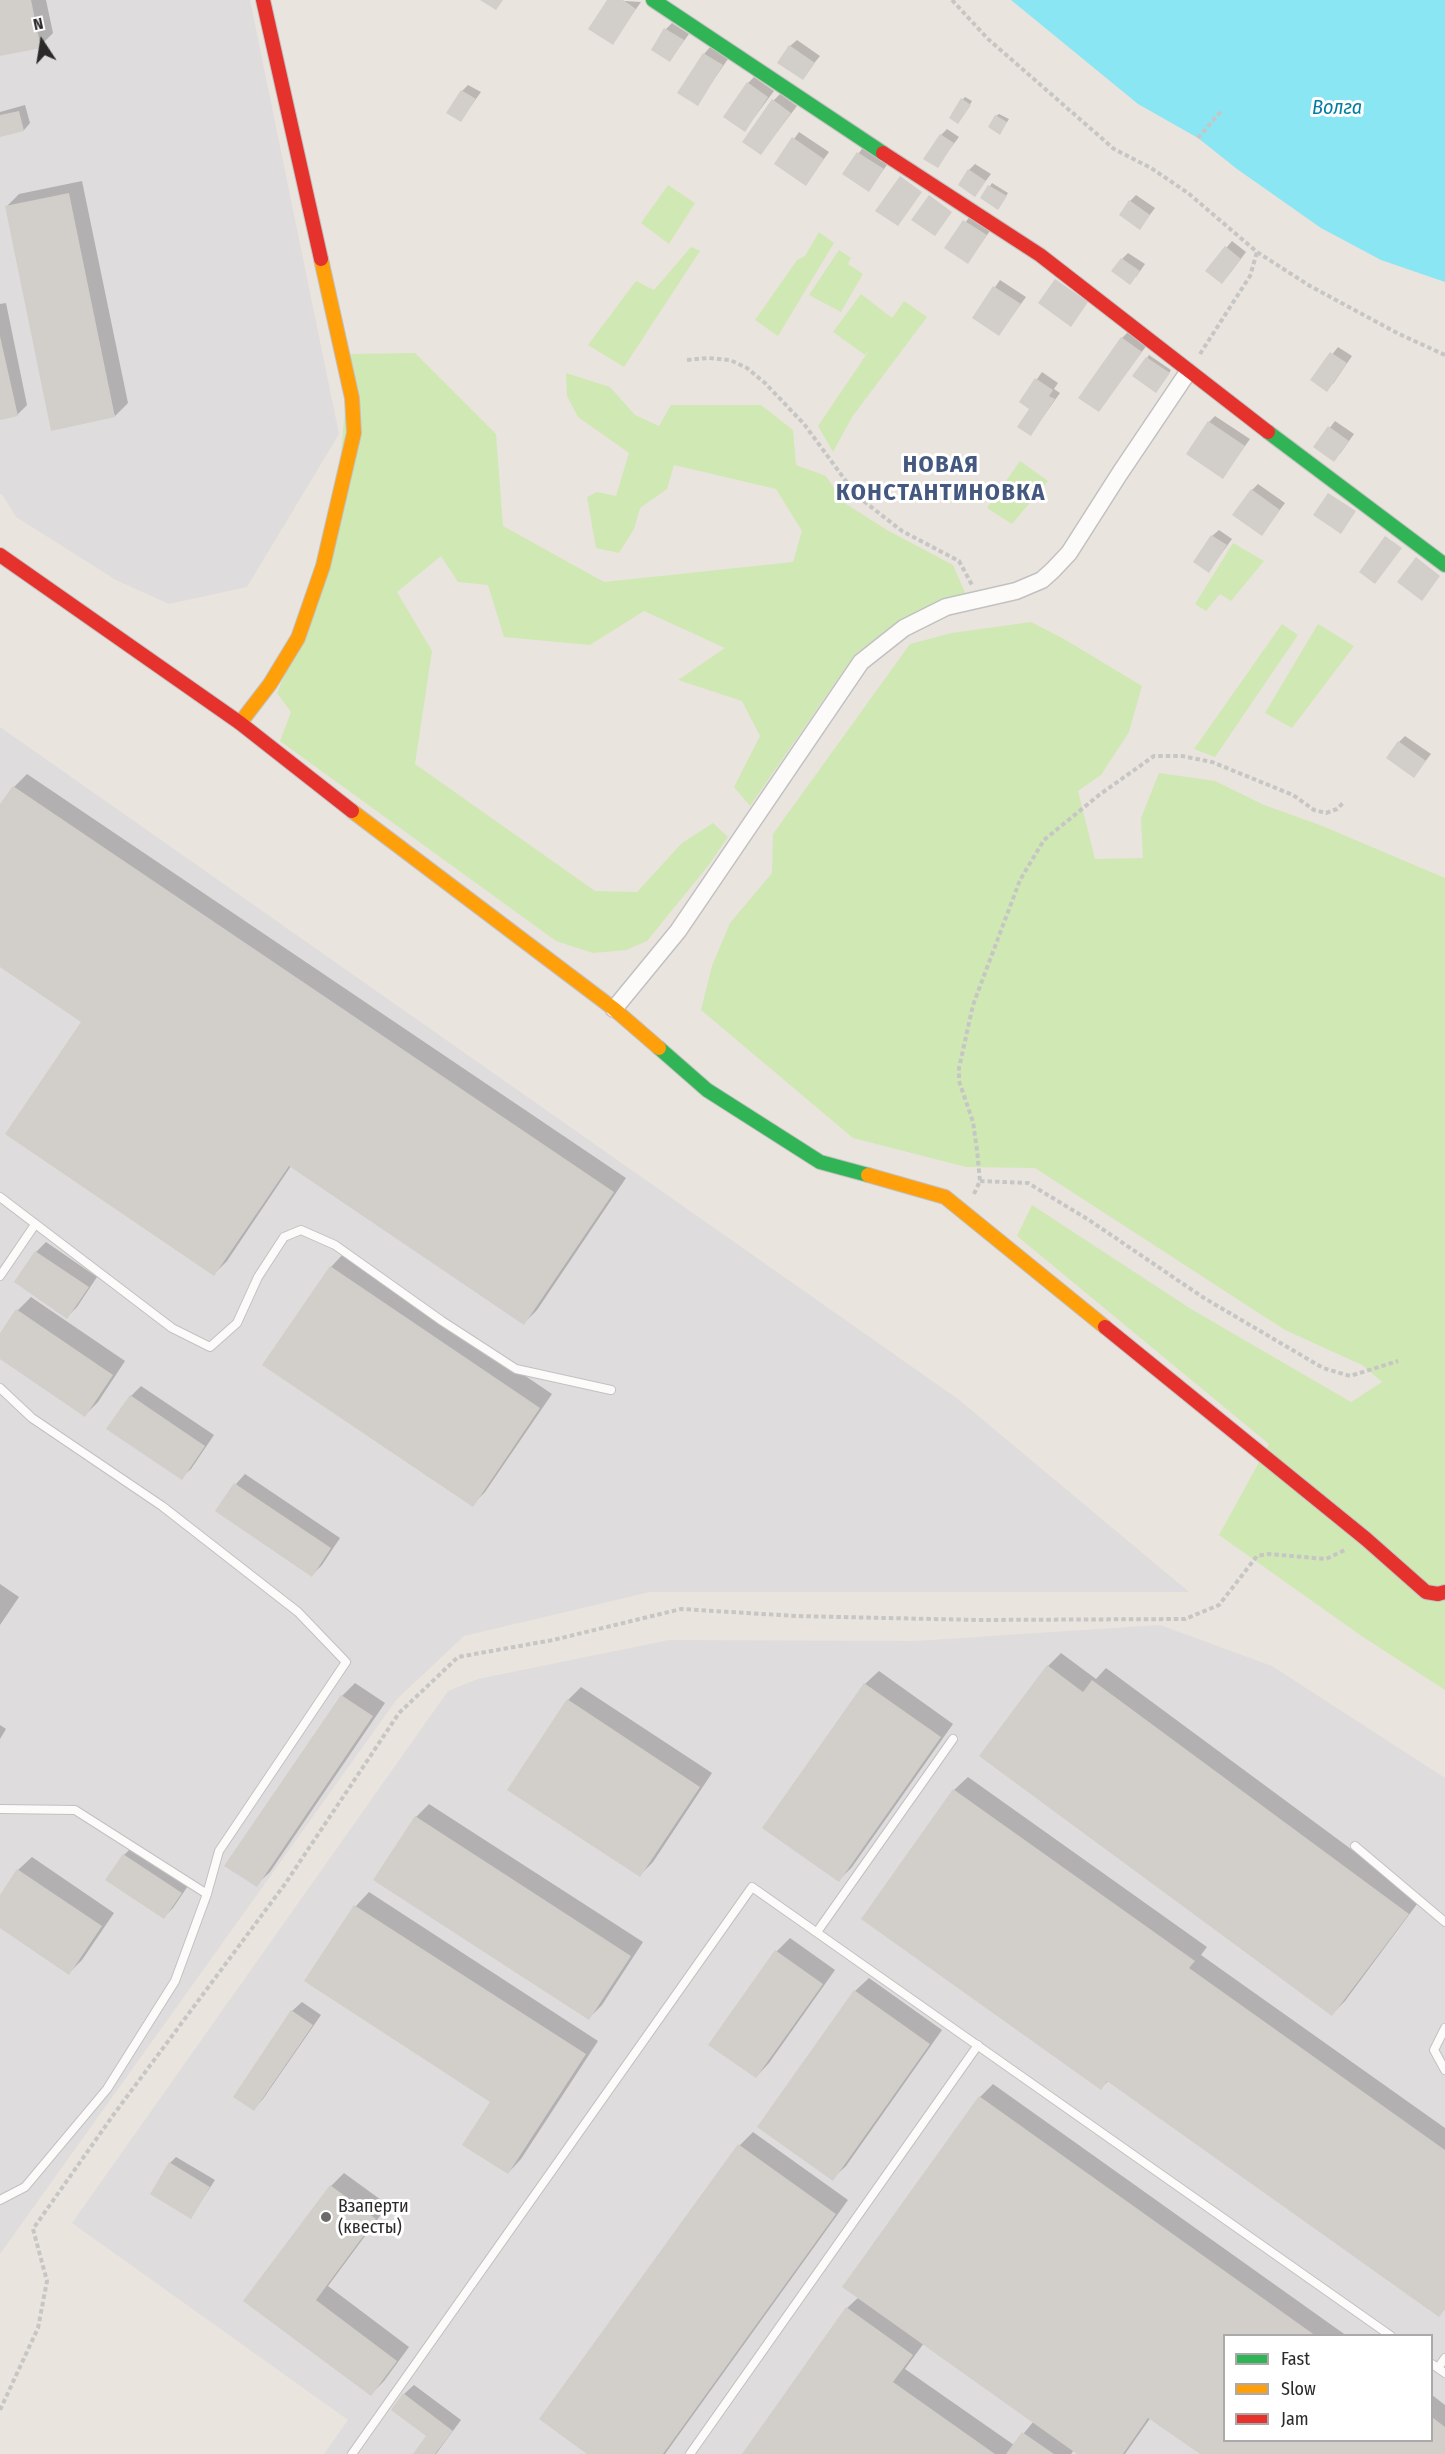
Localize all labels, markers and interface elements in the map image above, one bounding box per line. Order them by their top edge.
north arrow [12,12,72,72]
text: N [31,14,45,34]
water label: Волга [1312,96,1362,120]
district label: НОВАЯ КОНСТАНТИНОВКА [836,451,1046,507]
place label: Взаперти (квесты) [338,2196,409,2238]
marker: Взаперти (квесты) [319,2210,333,2224]
legend [1223,2334,1433,2442]
text: Fast [1281,2348,1310,2370]
text: Slow [1281,2378,1316,2400]
text: Jam [1281,2408,1309,2430]

